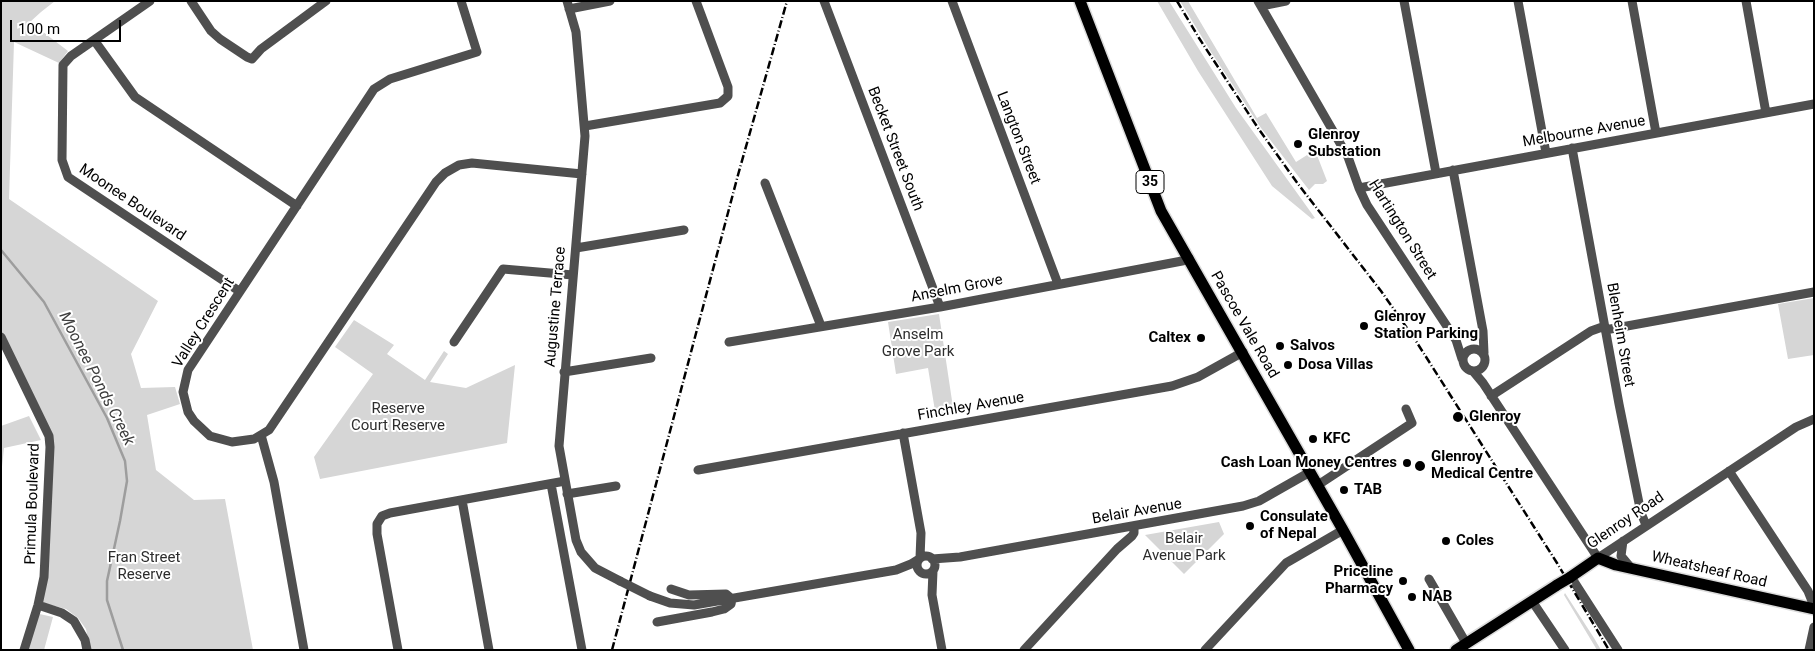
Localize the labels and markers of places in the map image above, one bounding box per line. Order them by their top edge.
place label: Glenroy Substation [1308,126,1381,161]
marker: Glenroy Substation [1292,138,1304,150]
place label: Glenroy Station Parking [1374,308,1478,343]
marker: Glenroy Station Parking [1358,320,1370,332]
place label: Caltex [1148,329,1191,347]
marker: Caltex [1195,332,1207,344]
place label: Salvos [1290,337,1335,355]
marker: Salvos [1274,340,1286,352]
place label: Dosa Villas [1298,356,1373,374]
marker: Dosa Villas [1282,359,1294,371]
place label: Glenroy [1469,408,1521,426]
marker: Glenroy [1451,410,1465,424]
place label: KFC [1323,430,1351,448]
marker: KFC [1307,433,1319,445]
place label: Glenroy Medical Centre [1431,448,1533,483]
place label: Cash Loan Money Centres [1221,454,1397,472]
marker: Cash Loan Money Centres [1401,457,1413,469]
marker: Glenroy Medical Centre [1413,459,1427,473]
place label: TAB [1354,481,1382,499]
marker: TAB [1338,484,1350,496]
place label: Consulate of Nepal [1260,508,1328,543]
marker: Consulate of Nepal [1244,520,1256,532]
place label: Coles [1456,532,1494,550]
marker: Coles [1440,535,1452,547]
place label: Priceline Pharmacy [1325,563,1393,598]
marker: Priceline Pharmacy [1397,575,1409,587]
place label: NAB [1422,588,1452,606]
marker: NAB [1406,591,1418,603]

